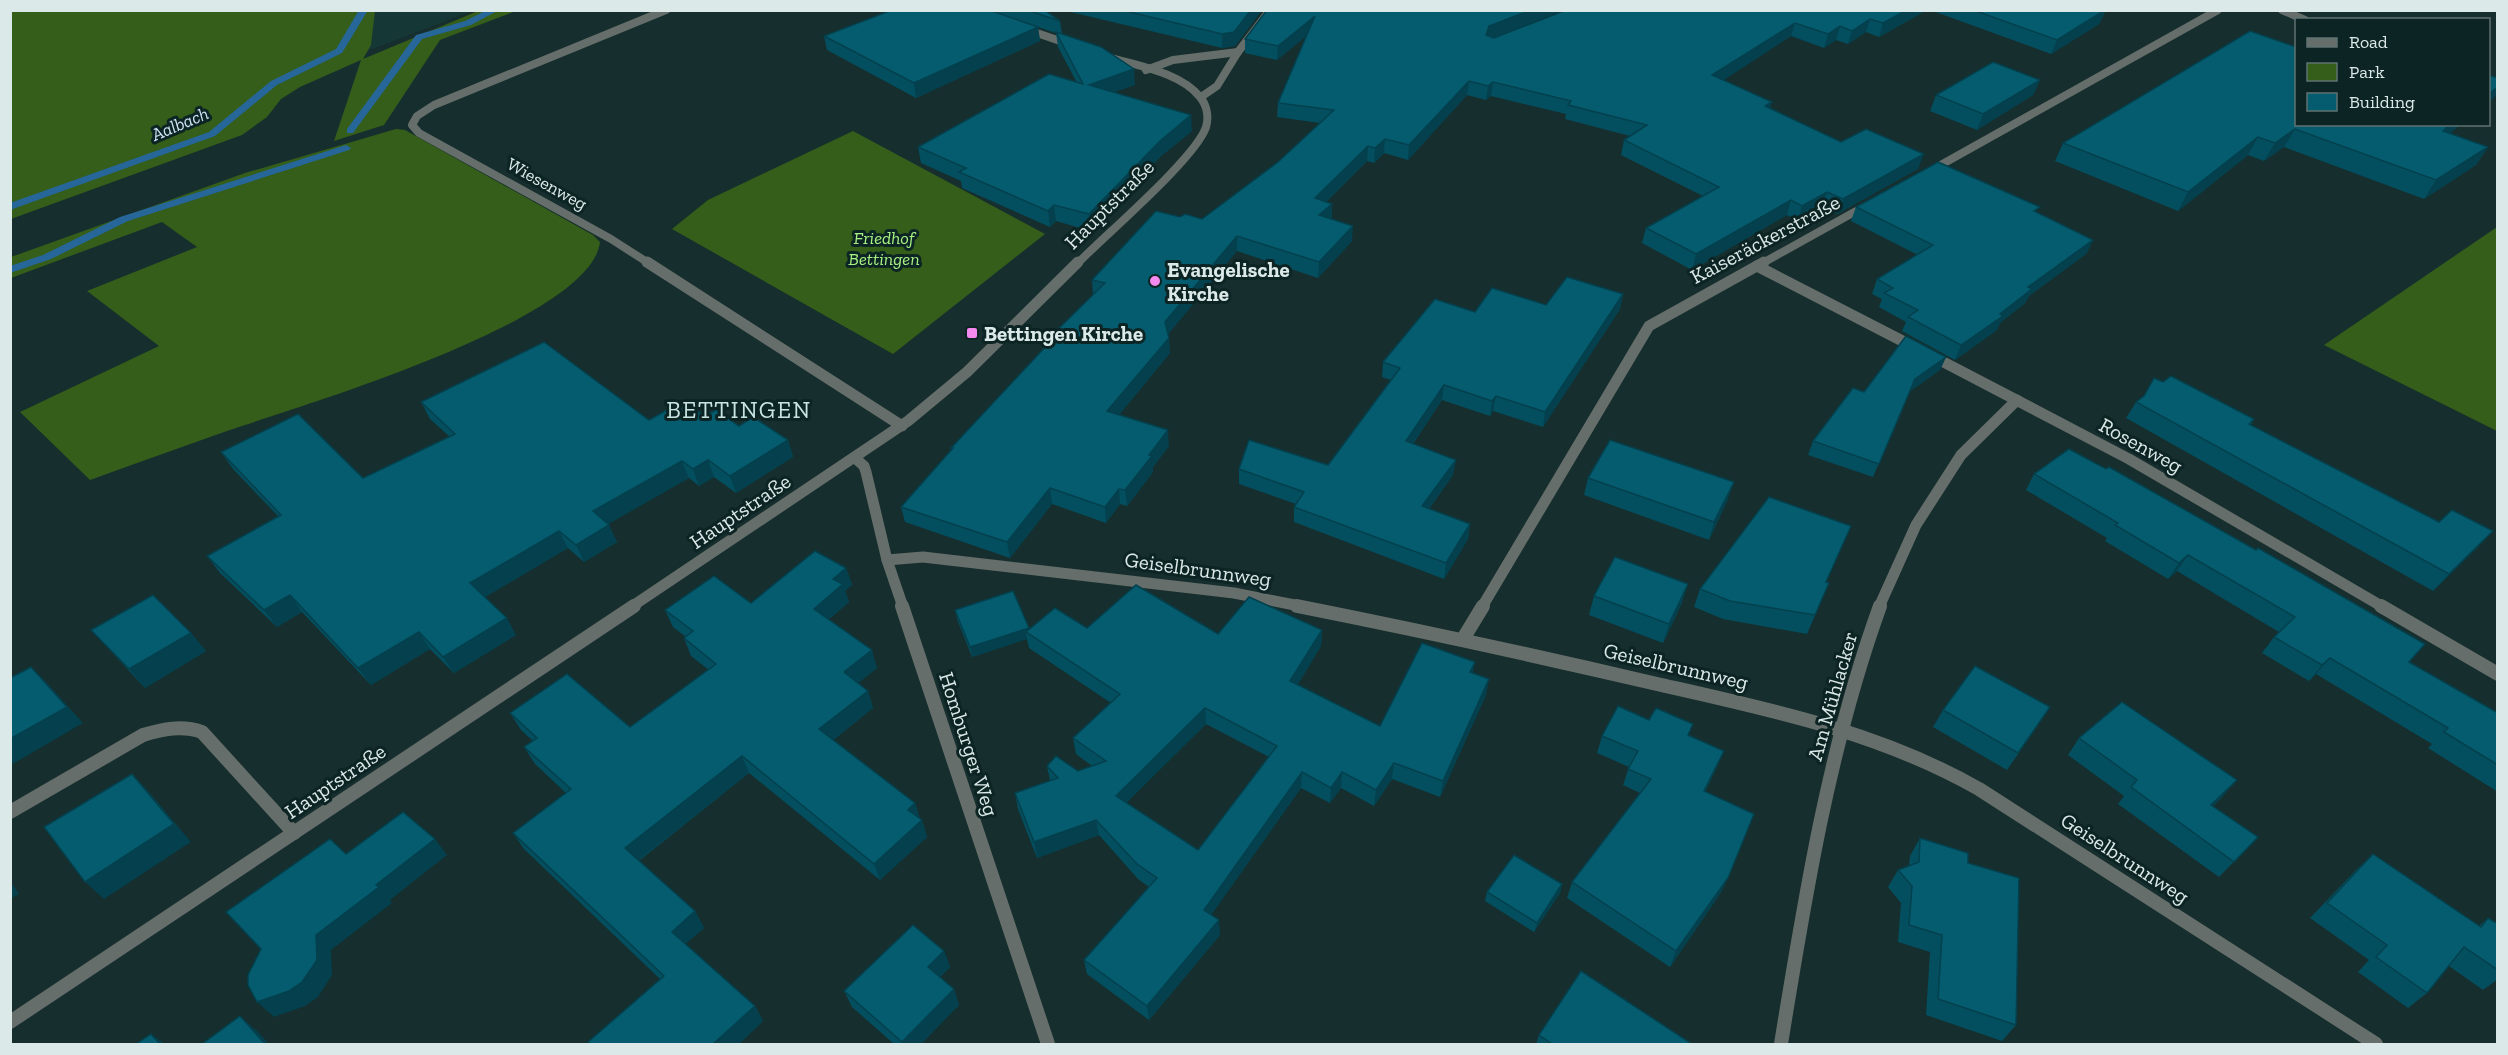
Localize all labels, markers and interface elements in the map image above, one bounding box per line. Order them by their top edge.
legend [2295,18,2490,126]
text: Road [2349,31,2388,53]
text: Park [2349,61,2385,83]
text: Building [2349,91,2415,113]
water label: Aalbach [147,102,212,146]
street label: Wiesenweg [503,153,591,215]
street label: Hauptstraße [1059,154,1159,254]
street label: Kaiseräckerstraße [1686,189,1844,289]
park label: Friedhof Bettingen [848,227,920,270]
place label: Evangelische Kirche [1167,257,1290,306]
marker: Evangelische Kirche [1148,274,1162,288]
place label: Bettingen Kirche [984,321,1143,346]
marker: Bettingen Kirche [965,326,979,340]
district label: BETTINGEN [666,395,812,424]
street label: Rosenweg [2095,412,2187,478]
street label: Hauptstraße [685,468,795,554]
street label: Geiselbrunnweg [1123,546,1273,592]
street label: Am Mühlacker [1802,629,1862,763]
street label: Geiselbrunnweg [1601,637,1751,695]
street label: Homburger Weg [934,669,1004,820]
street label: Hauptstraße [280,738,390,824]
street label: Geiselbrunnweg [2056,807,2194,909]

